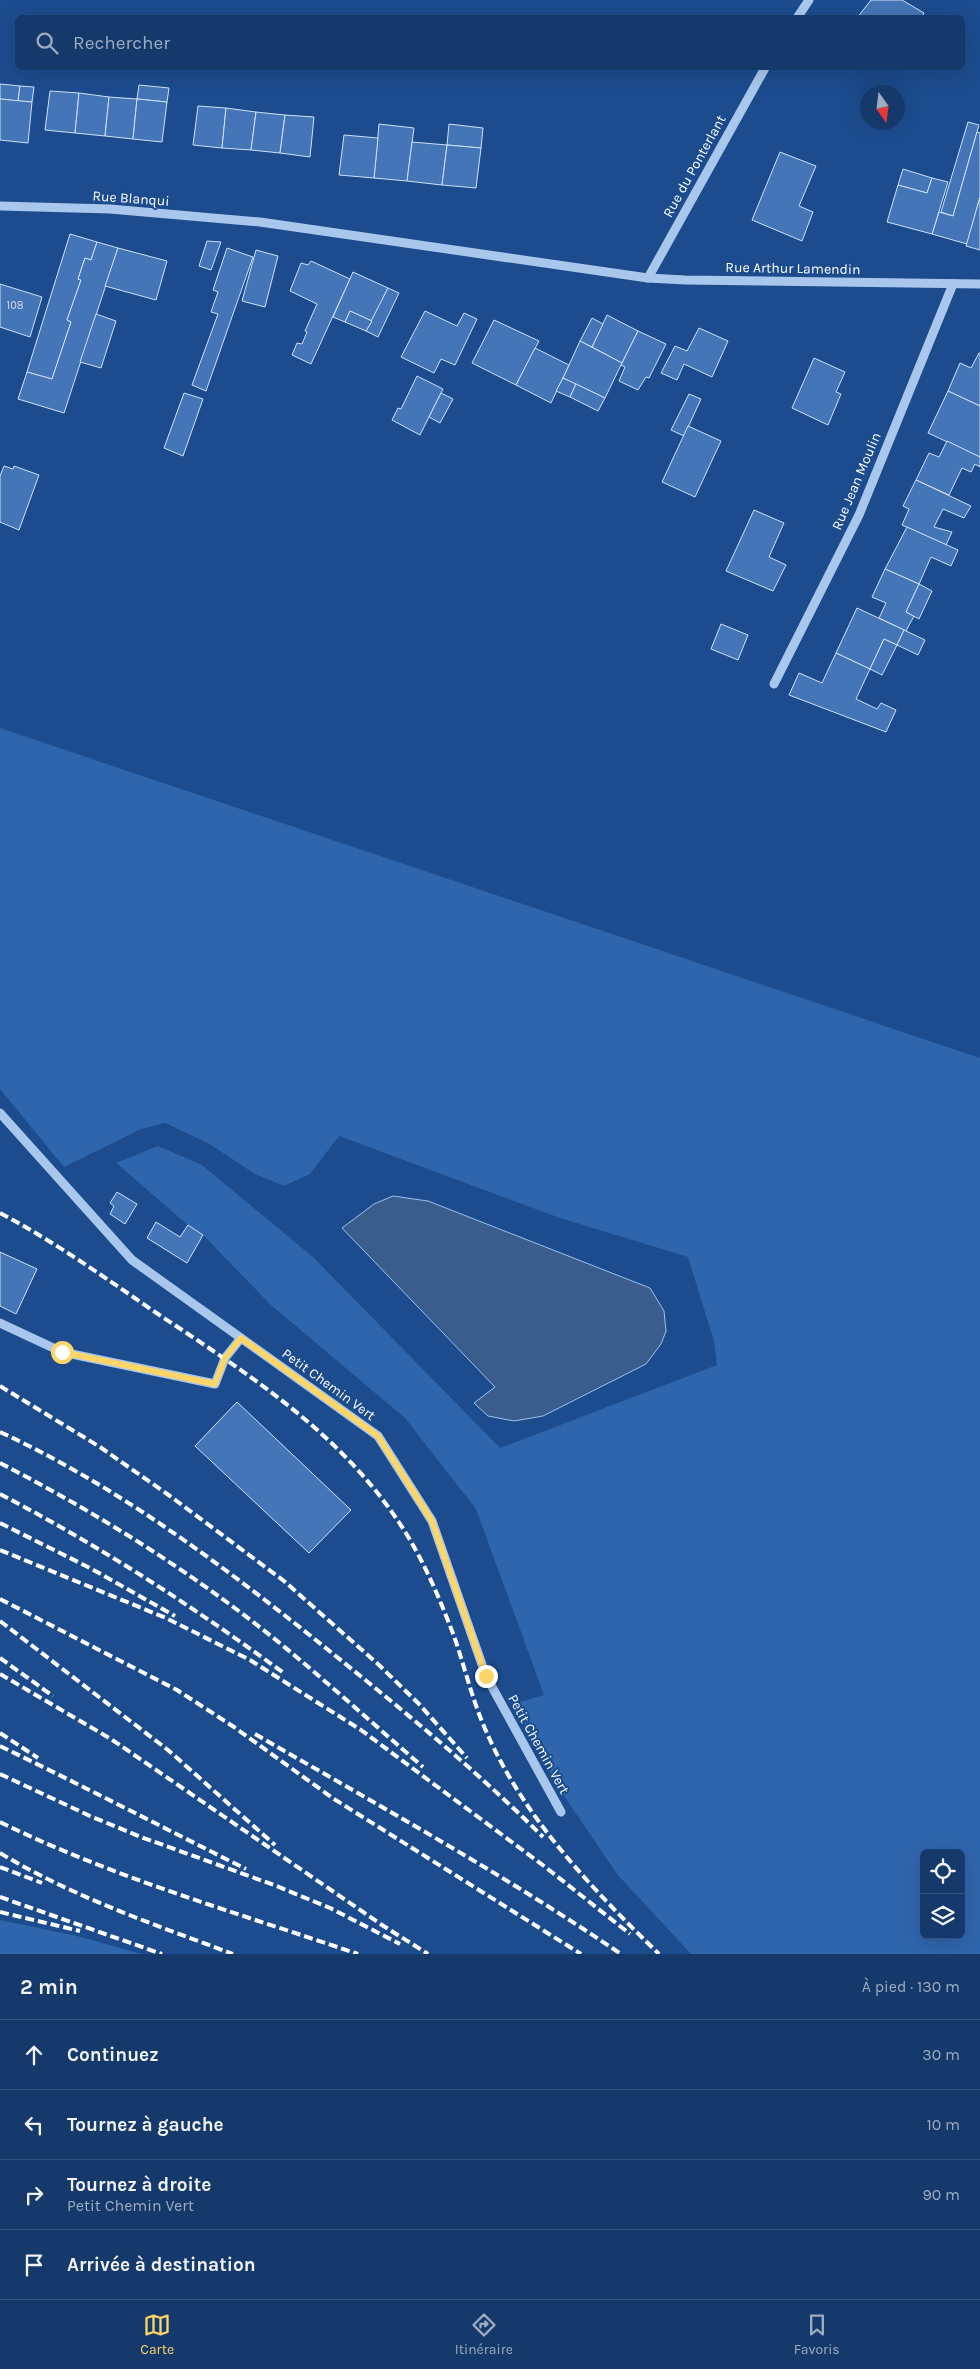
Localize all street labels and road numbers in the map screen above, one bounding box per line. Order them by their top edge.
street label: Rue du Ponterlant [659,112,730,220]
street label: Rue Blanqui [92,187,170,210]
street label: Rue Arthur Lamendin [725,259,861,278]
street label: Rue Jean Moulin [828,430,885,533]
street label: Petit Chemin Vert [279,1345,379,1424]
street label: Petit Chemin Vert [504,1692,573,1797]

